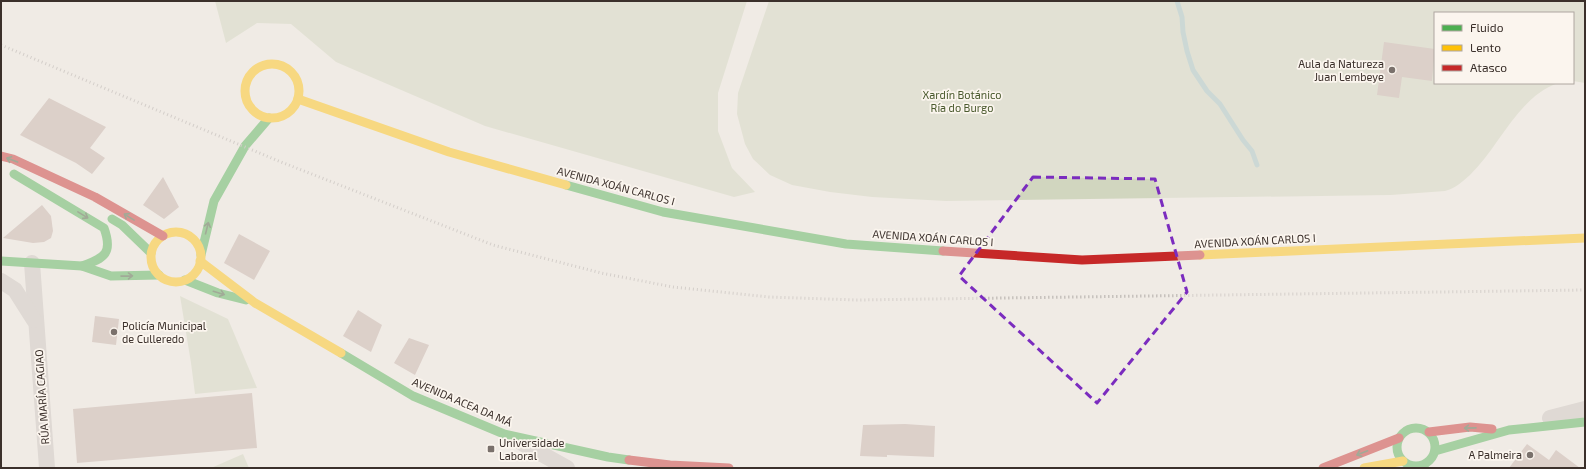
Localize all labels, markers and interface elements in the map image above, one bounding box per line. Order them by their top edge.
legend [1434,12,1574,84]
text: Fluido [1470,20,1504,34]
text: Lento [1470,40,1501,54]
place label: Aula da Natureza Juan Lembeye [1298,57,1384,83]
text: Atasco [1470,60,1507,74]
marker: Aula da Natureza Juan Lembeye [1387,65,1397,75]
park label: Xardín Botánico Ría do Burgo [923,88,1001,114]
one-way arrow [7,155,19,163]
street label: AVENIDA XOÁN CARLOS I [556,164,676,207]
one-way arrow [77,211,89,219]
one-way arrow [123,212,135,220]
one-way arrow [204,222,212,235]
street label: AVENIDA XOÁN CARLOS I [872,227,994,248]
street label: AVENIDA XOÁN CARLOS I [1194,231,1316,250]
one-way arrow [120,272,133,280]
one-way arrow [213,290,226,297]
place label: Policía Municipal de Culleredo [122,319,207,345]
marker: Policía Municipal de Culleredo [109,327,119,337]
street label: RÚA MARÍA CAGIAO [32,349,51,445]
street label: AVENIDA ACEA DA MÁ [410,375,514,428]
one-way arrow [1464,424,1477,431]
place label: Universidade Laboral [499,436,564,462]
marker: Universidade Laboral [486,444,496,454]
place label: A Palmeira [1468,448,1522,461]
one-way arrow [1357,449,1369,457]
marker: A Palmeira [1525,450,1535,460]

